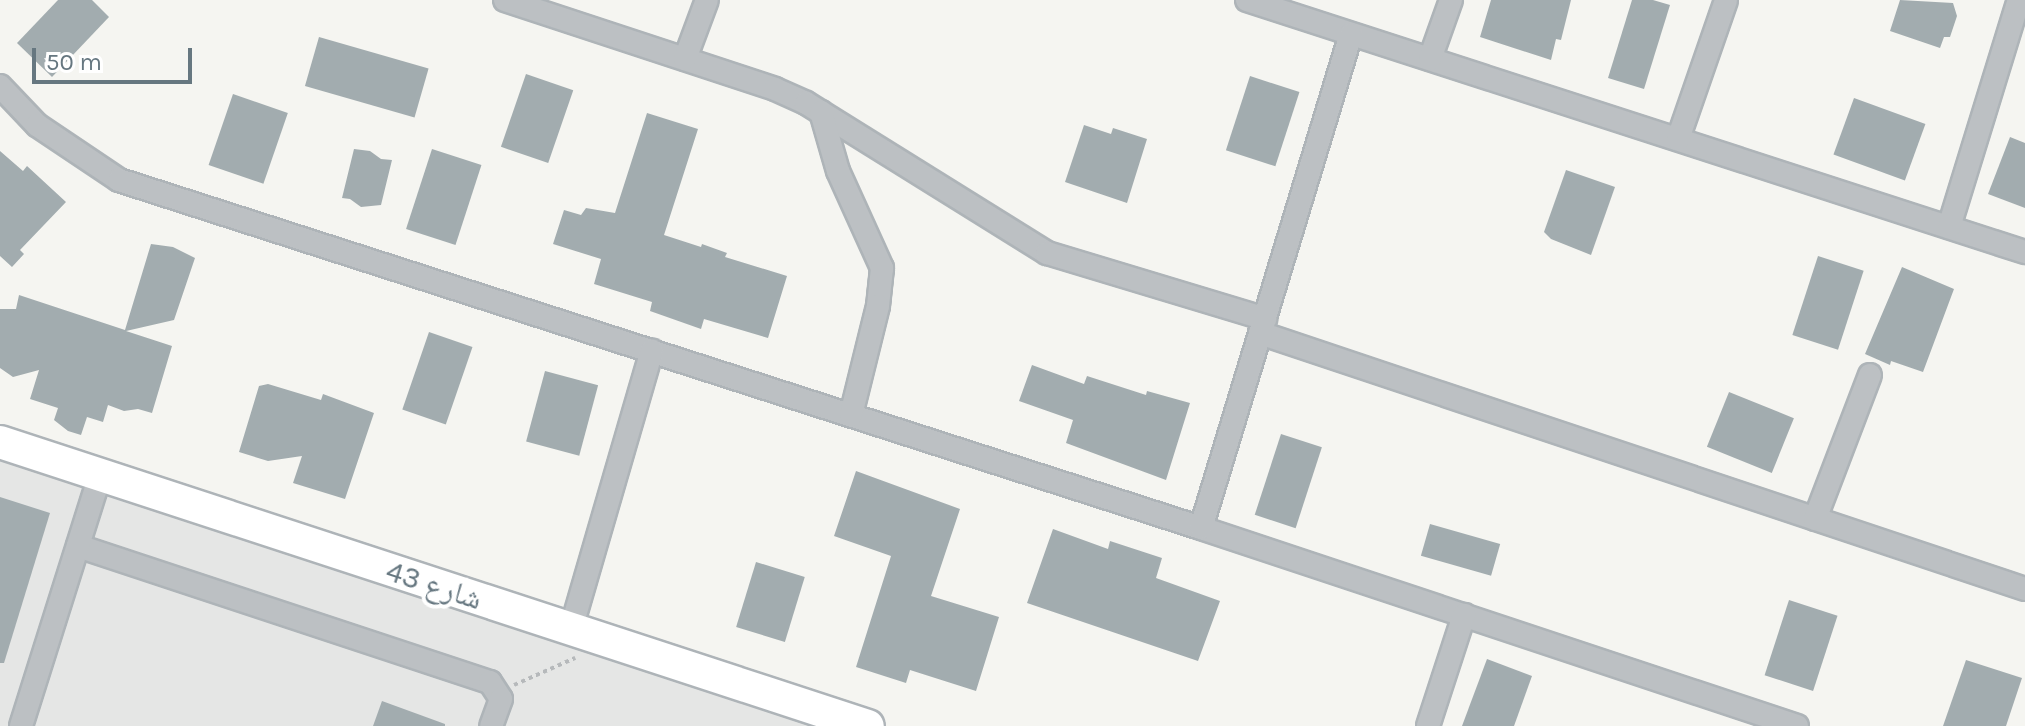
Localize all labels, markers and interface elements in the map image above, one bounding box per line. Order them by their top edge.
scale bar [36,32,196,82]
text: 50 m [46,48,102,76]
street label: شارع 43 [382,553,486,617]

